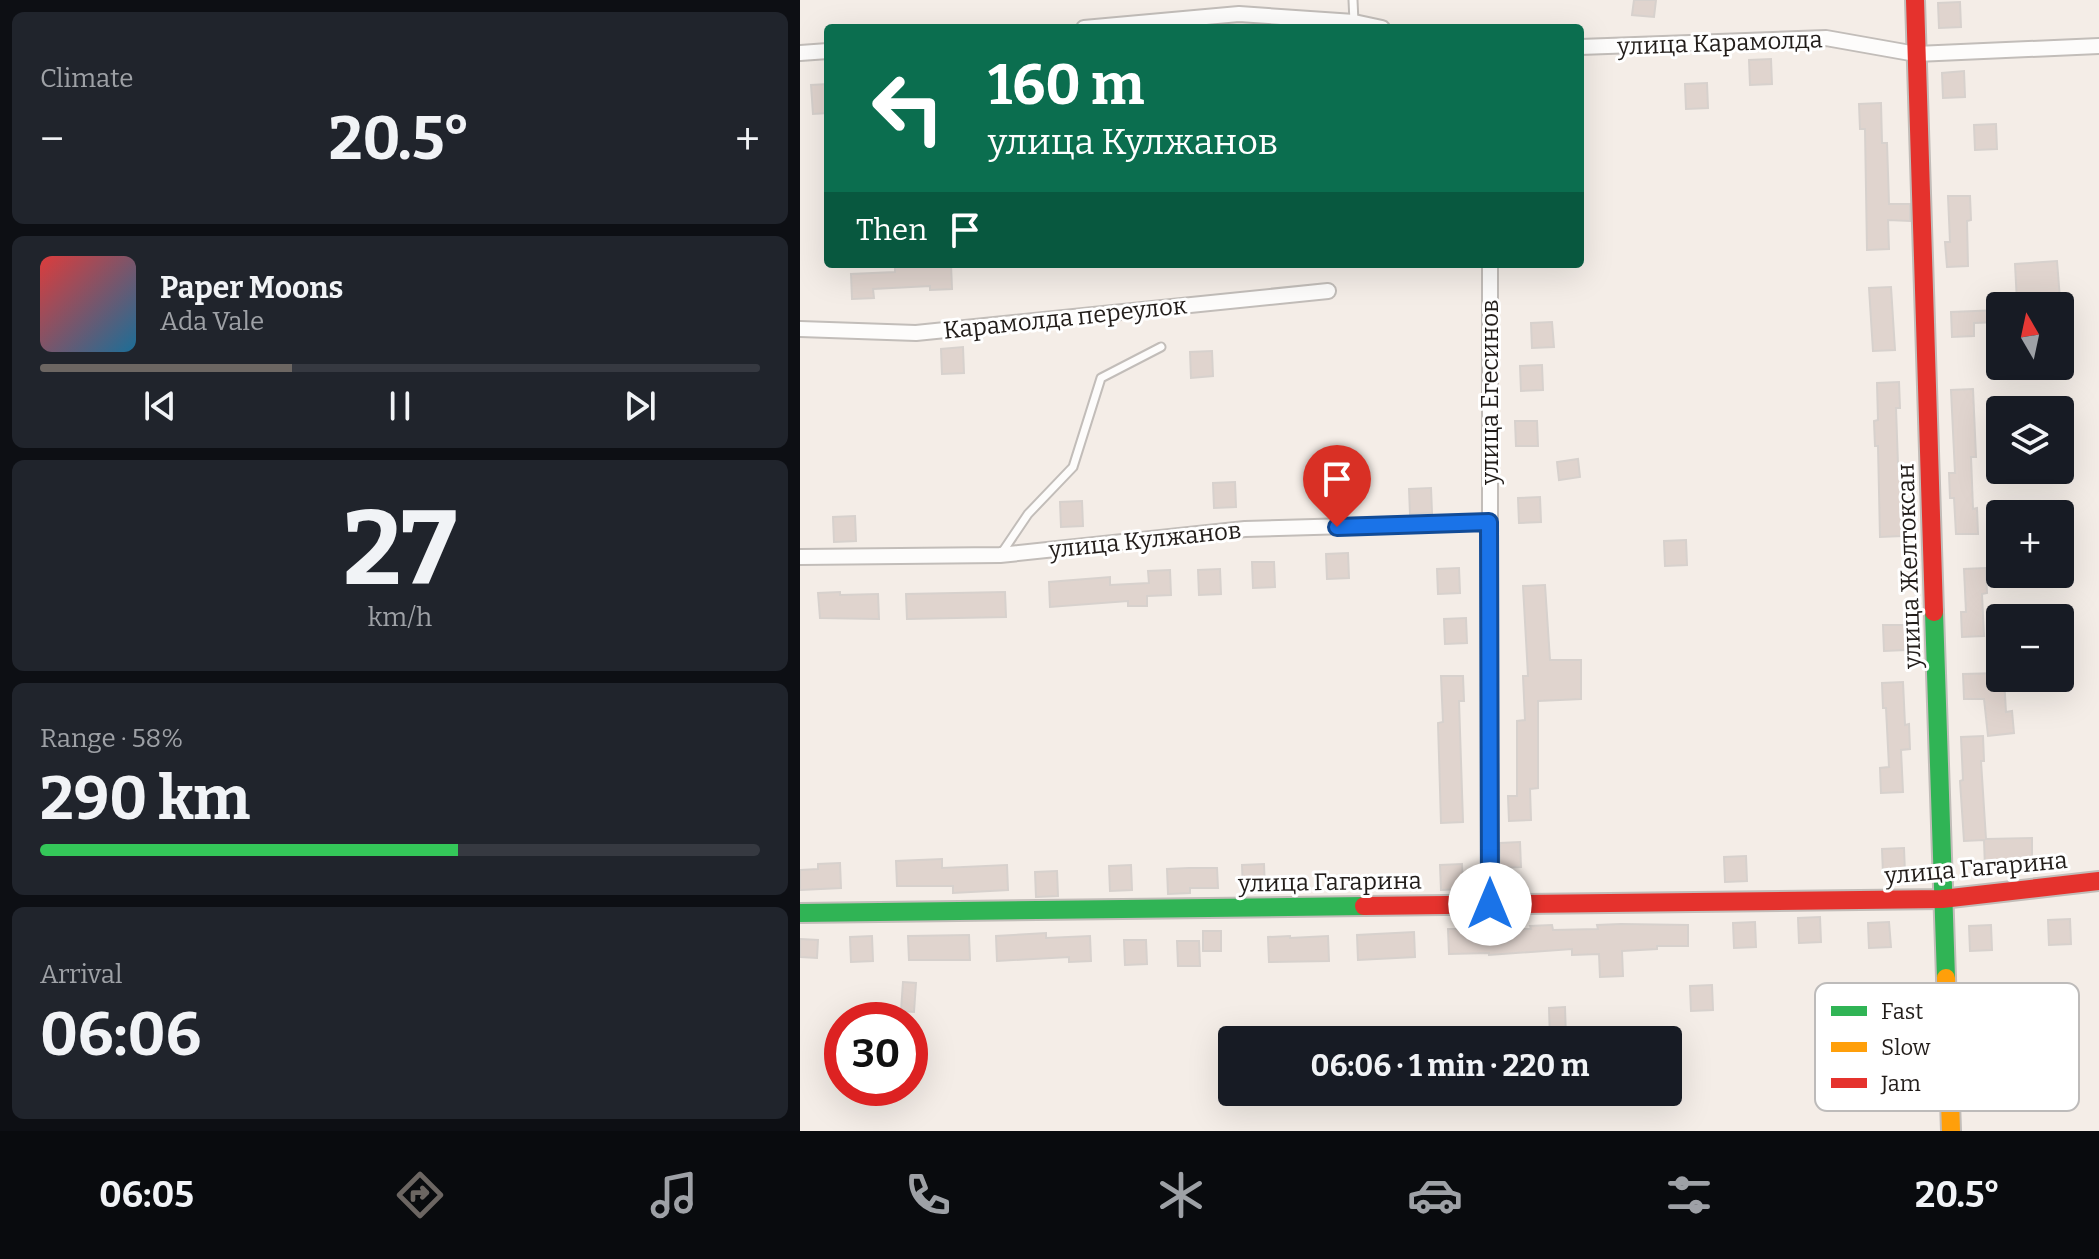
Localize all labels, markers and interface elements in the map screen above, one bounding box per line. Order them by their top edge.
street label: улица Карамолда [1616,25,1823,61]
text: 160 m [988,52,1144,119]
icon: left [856,56,960,160]
text: Climate [40,63,134,94]
text: 20.5° [329,103,470,175]
text: − [40,113,64,166]
text: + [735,113,760,166]
text: улица Кулжанов [988,120,1278,164]
icon: arrive [943,208,987,252]
text: Then [856,212,927,248]
text: Paper Moons [160,270,343,306]
street label: Карамолда переулок [942,291,1188,345]
north arrow [1986,292,2074,380]
map controls [1986,292,2074,692]
street label: улица Егесинов [1476,299,1504,486]
text: Ada Vale [160,306,264,337]
icon: previous [138,384,182,428]
icon: pause [378,384,422,428]
icon: next [618,384,662,428]
button: layers [1986,396,2074,484]
pin [1303,445,1371,527]
icon: arrive [1315,457,1359,501]
street label: улица Желтоксан [1891,463,1927,670]
text: 27 [343,487,457,612]
button: + [1986,500,2074,588]
street label: улица Кулжанов [1046,516,1243,564]
text: km/h [368,602,432,633]
button: − [1986,604,2074,692]
text: Range · 58% [40,723,183,754]
text: 290 km [40,763,250,835]
street label: улица Гагарина [1882,846,2069,890]
position arrow [1448,862,1532,946]
street label: улица Гагарина [1237,866,1422,898]
text: Arrival [40,959,122,990]
legend [1815,983,2079,1111]
text: Fast [1881,998,1923,1025]
text: 06:06 [40,999,201,1071]
speed limit sign: 30 [824,1002,928,1106]
text: Slow [1881,1034,1931,1061]
text: 06:06 · 1 min · 220 m [1311,1048,1589,1084]
text: Jam [1880,1070,1921,1097]
icon: directions [392,1167,448,1223]
icon: music [646,1167,702,1223]
icon: phone [900,1167,956,1223]
icon: climate [1153,1167,1209,1223]
icon: car [1407,1167,1463,1223]
icon: filters [1661,1167,1717,1223]
text: 06:05 [99,1173,194,1217]
text: 20.5° [1915,1173,2000,1217]

